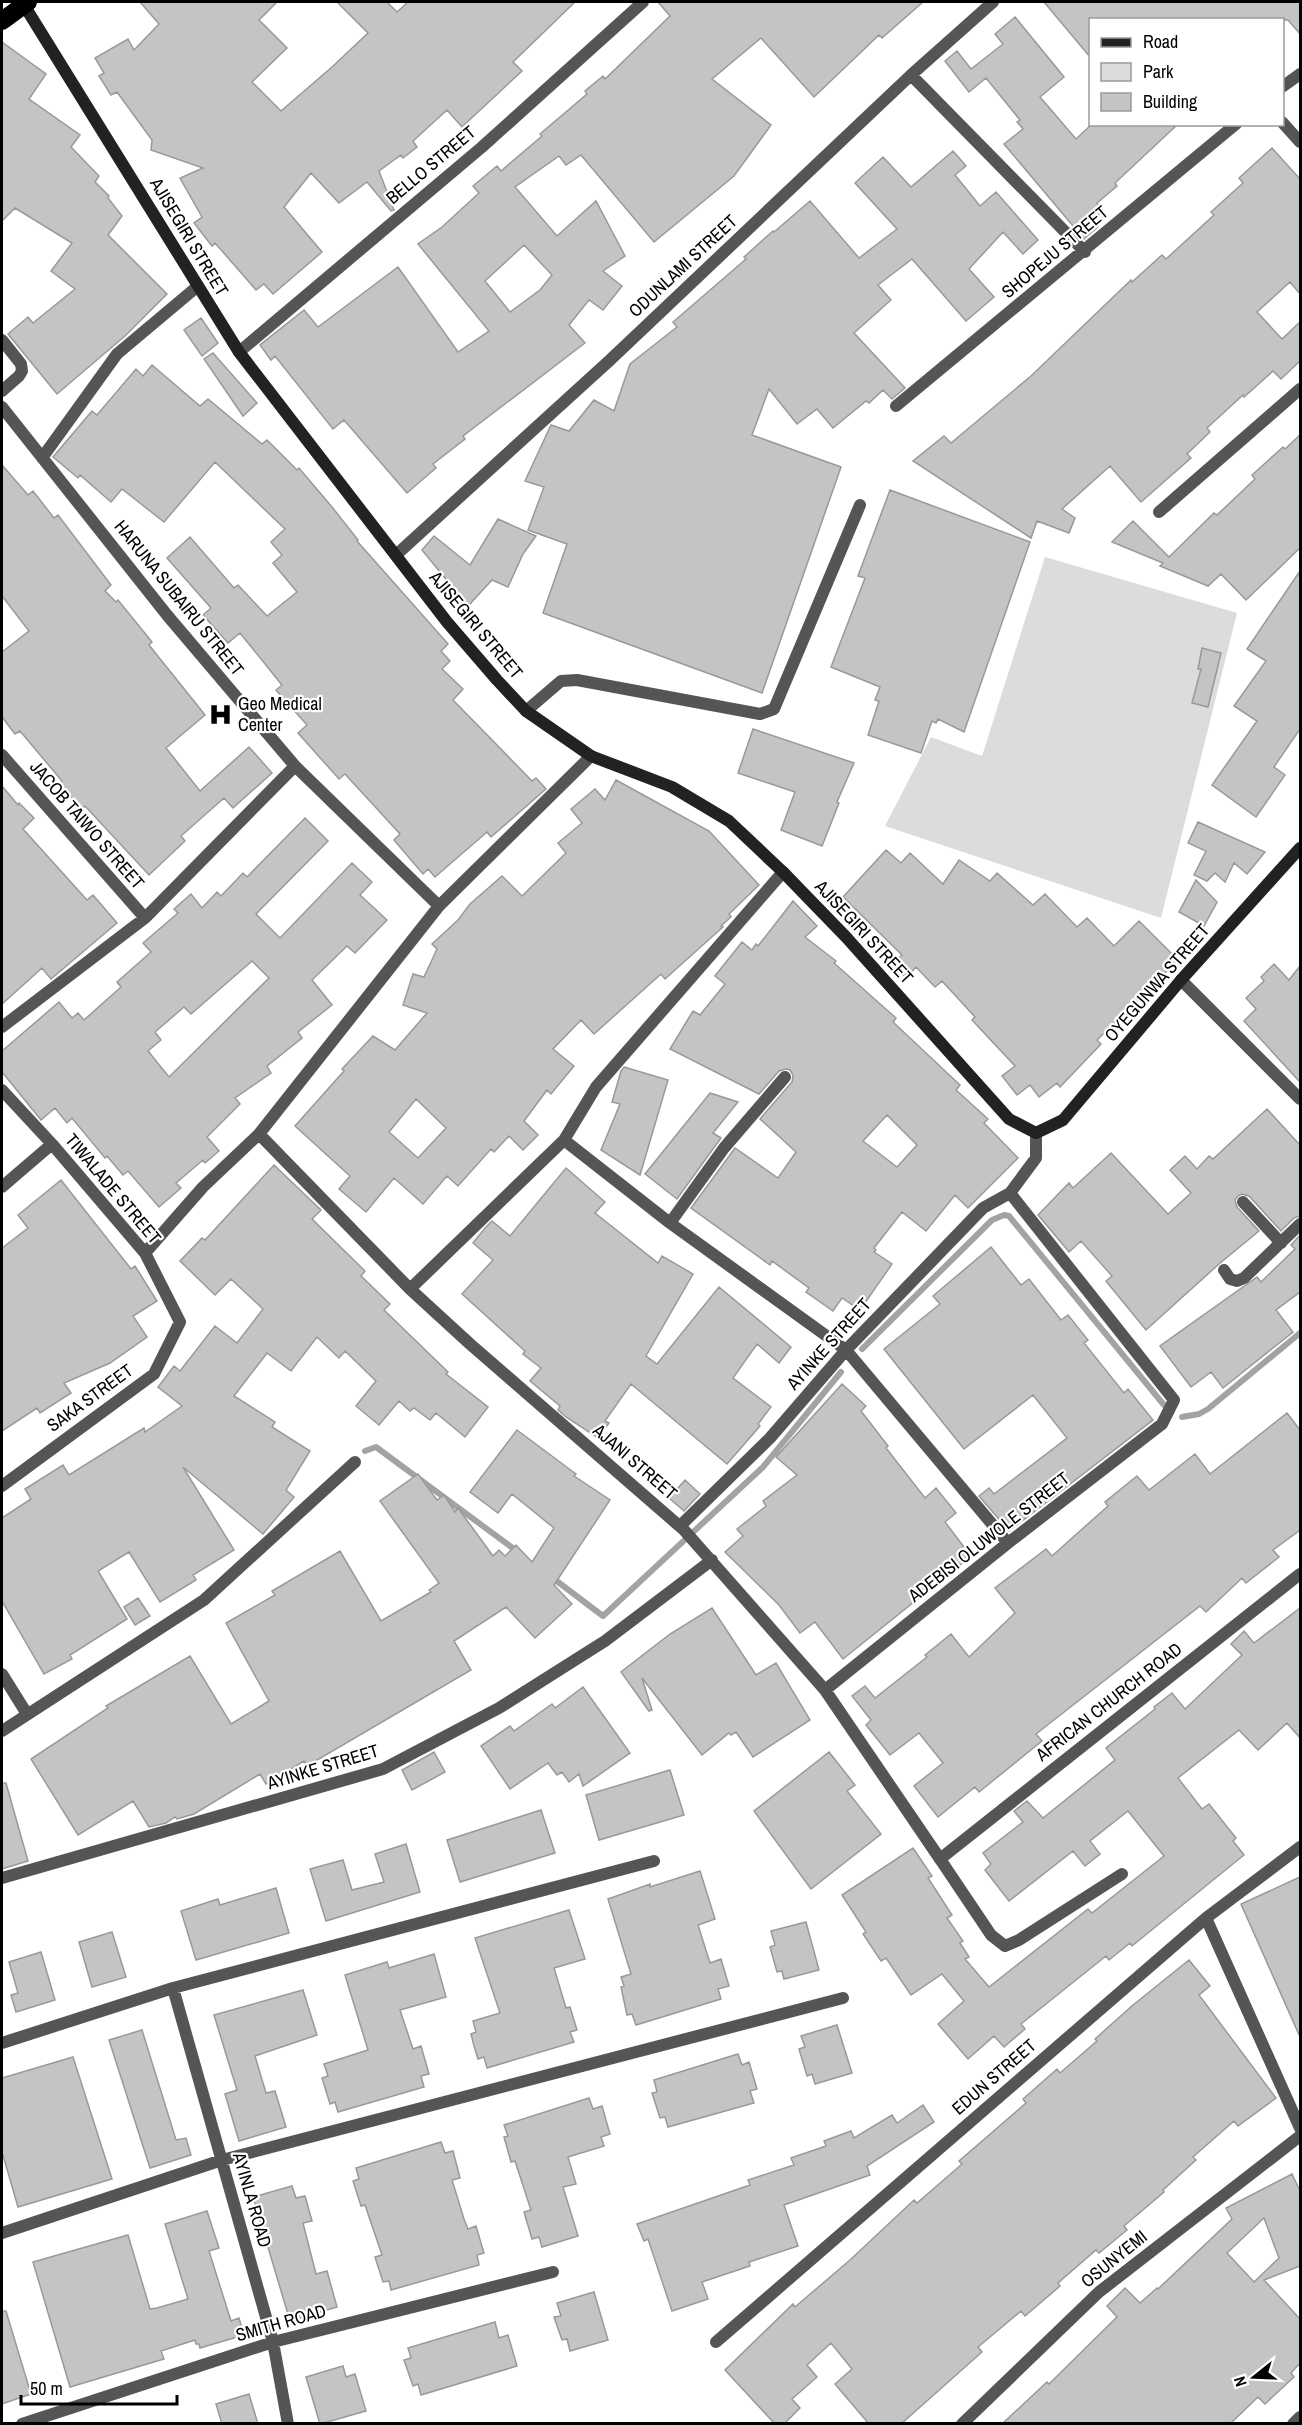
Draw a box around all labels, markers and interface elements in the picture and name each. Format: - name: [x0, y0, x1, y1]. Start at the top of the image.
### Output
- legend: [1089, 18, 1284, 126]
- text: Road: [1143, 29, 1178, 54]
- text: Park: [1143, 59, 1174, 84]
- text: Building: [1143, 89, 1198, 114]
- street label: BELLO STREET: [381, 120, 481, 210]
- street label: AJISEGIRI STREET: [144, 172, 235, 300]
- street label: SHOPEJU STREET: [996, 200, 1113, 304]
- street label: ODUNLAMI STREET: [623, 209, 742, 323]
- street label: HARUNA SUBAIRU STREET: [109, 515, 250, 681]
- street label: AJISEGIRI STREET: [423, 565, 529, 684]
- place label: Geo Medical Center: [238, 691, 322, 737]
- hospital icon: Geo Medical Center: [207, 701, 233, 727]
- street label: JACOB TAIWO STREET: [25, 755, 150, 894]
- street label: AJISEGIRI STREET: [809, 874, 919, 989]
- street label: OYEGUNWA STREET: [1098, 918, 1215, 1047]
- street label: TIWALADE STREET: [60, 1128, 167, 1249]
- street label: AYINKE STREET: [780, 1292, 877, 1396]
- street label: SAKA STREET: [42, 1358, 138, 1437]
- street label: AJANI STREET: [587, 1417, 683, 1505]
- street label: ADEBISI OLUWOLE STREET: [902, 1466, 1075, 1608]
- street label: AFRICAN CHURCH ROAD: [1029, 1636, 1187, 1767]
- street label: AYINKE STREET: [263, 1738, 382, 1796]
- street label: EDUN STREET: [946, 2033, 1041, 2120]
- street label: AYINLA ROAD: [227, 2149, 278, 2250]
- street label: OSUNYEMI: [1075, 2224, 1152, 2293]
- street label: SMITH ROAD: [233, 2298, 329, 2347]
- north arrow: [1224, 2347, 1284, 2407]
- scale bar: [21, 2368, 177, 2406]
- text: N: [1228, 2374, 1252, 2390]
- text: 50 m: [30, 2376, 63, 2401]

